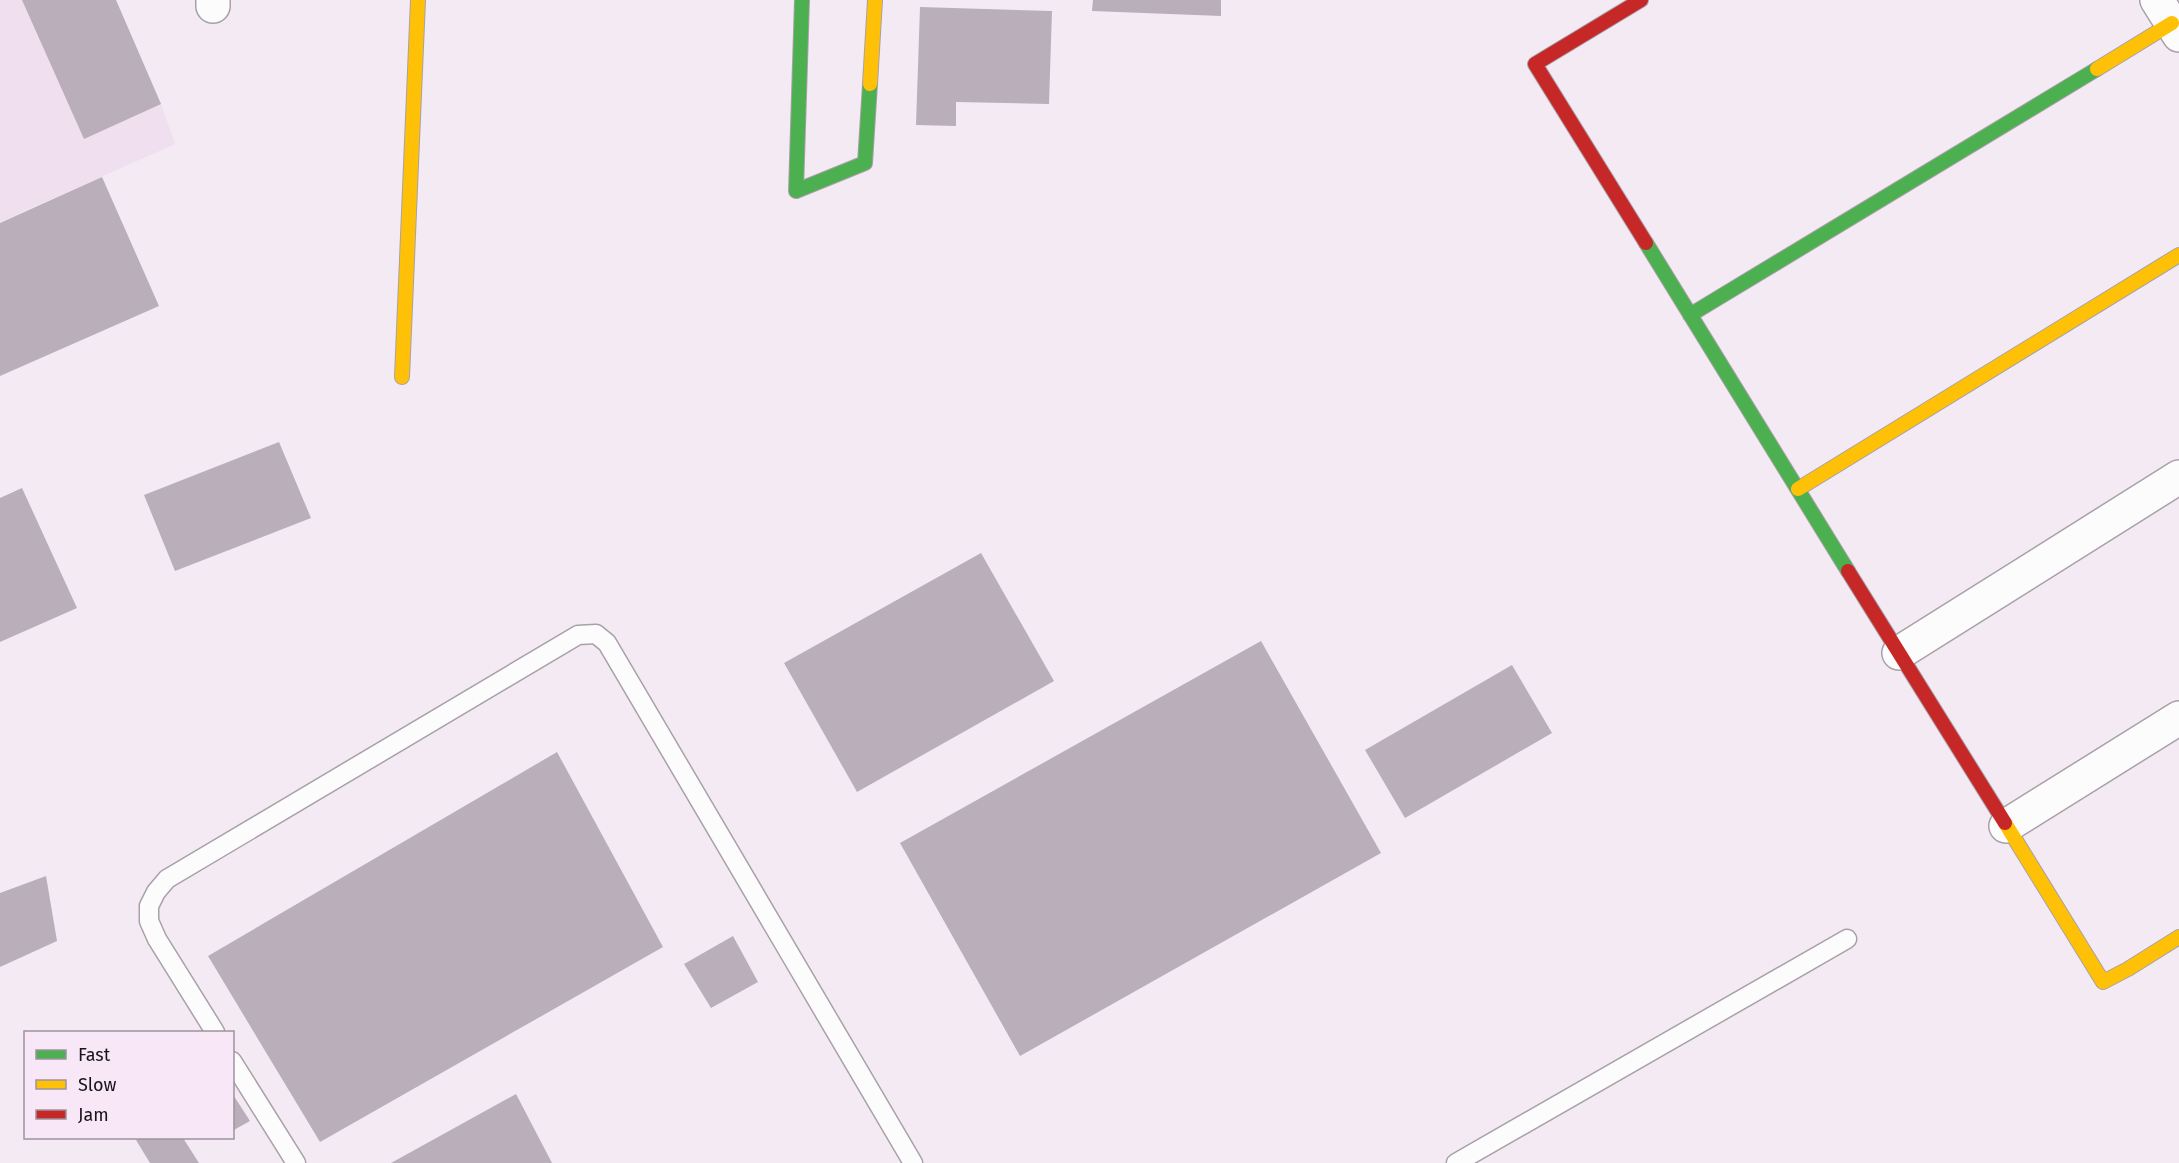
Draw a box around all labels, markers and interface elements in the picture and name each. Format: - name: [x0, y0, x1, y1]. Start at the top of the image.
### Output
- legend: [24, 1031, 234, 1139]
- text: Fast: [78, 1044, 111, 1066]
- text: Slow: [78, 1074, 117, 1096]
- text: Jam: [78, 1104, 109, 1126]

